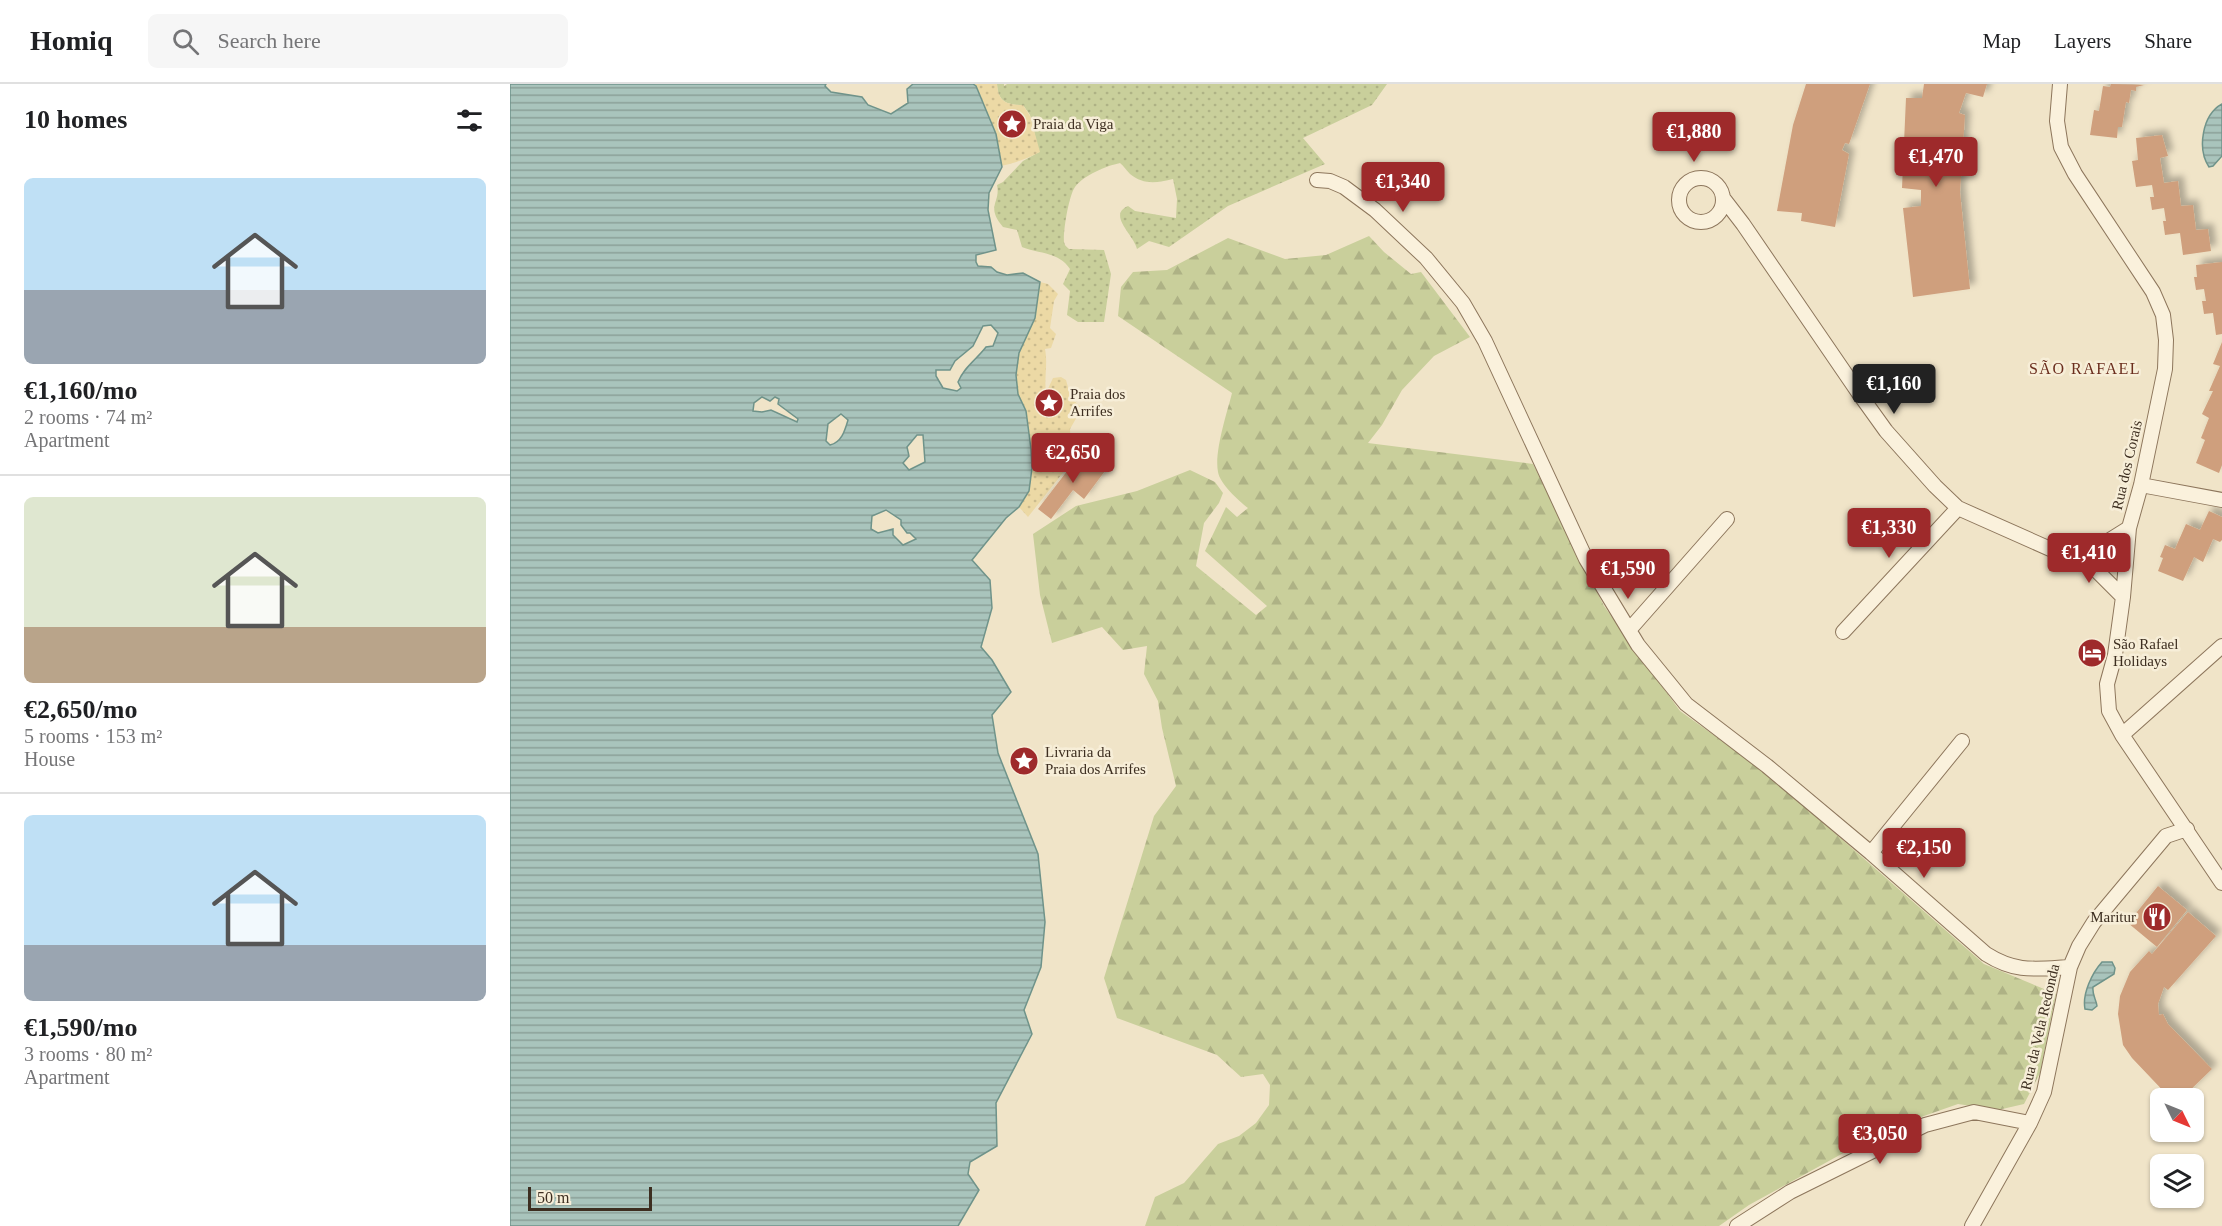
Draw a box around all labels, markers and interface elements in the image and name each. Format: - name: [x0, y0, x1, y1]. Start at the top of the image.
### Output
- search box: [148, 14, 568, 68]
- text: Homiq: [30, 25, 112, 56]
- icon: search: [169, 25, 202, 58]
- text: Search here: [217, 28, 321, 53]
- text: Map: [1983, 29, 2021, 53]
- text: Layers: [2054, 29, 2111, 53]
- text: Share: [2144, 29, 2192, 53]
- icon: filters: [453, 104, 486, 137]
- text: 10 homes: [24, 105, 127, 134]
- place icon: Praia da Viga: [996, 108, 1028, 140]
- pin: €1,880: [1645, 112, 1743, 163]
- place label: Praia da Viga: [1033, 116, 1114, 132]
- text: €1,880: [1667, 120, 1722, 142]
- pin: €1,470: [1887, 137, 1985, 188]
- text: €1,470: [1909, 145, 1964, 167]
- pin: €1,340: [1354, 162, 1452, 213]
- text: €1,340: [1376, 170, 1431, 192]
- icon: home: [201, 217, 309, 325]
- district label: SÃO RAFAEL: [2029, 360, 2141, 377]
- pin: €1,160: [1845, 364, 1943, 415]
- text: €1,160: [1867, 372, 1922, 394]
- text: €1,160/mo: [24, 376, 137, 405]
- place label: Praia dos Arrifes: [1070, 386, 1126, 419]
- place icon: Praia dos Arrifes: [1033, 387, 1065, 419]
- text: 2 rooms · 74 m²: [24, 406, 152, 428]
- street label: Rua dos Corais: [2109, 418, 2145, 511]
- text: Apartment: [24, 429, 110, 451]
- pin: €2,650: [1024, 433, 1122, 484]
- text: €2,650: [1046, 441, 1101, 463]
- pin: €1,330: [1840, 508, 1938, 559]
- text: €1,330: [1862, 516, 1917, 538]
- pin: €1,410: [2040, 533, 2138, 584]
- icon: home: [201, 536, 309, 644]
- text: €1,410: [2062, 541, 2117, 563]
- pin: €1,590: [1579, 549, 1677, 600]
- text: €1,590: [1601, 557, 1656, 579]
- place label: São Rafael Holidays: [2113, 636, 2178, 669]
- hotel icon: São Rafael Holidays: [2076, 637, 2108, 669]
- text: €2,650/mo: [24, 695, 137, 724]
- text: 5 rooms · 153 m²: [24, 725, 162, 747]
- place label: Livraria da Praia dos Arrifes: [1045, 744, 1146, 777]
- place icon: Livraria da Praia dos Arrifes: [1008, 745, 1040, 777]
- text: House: [24, 748, 75, 770]
- pin: €2,150: [1875, 828, 1973, 879]
- text: €2,150: [1897, 836, 1952, 858]
- icon: home: [201, 854, 309, 962]
- restaurant icon: Maritur: [2141, 901, 2173, 933]
- place label: Maritur: [2090, 909, 2136, 925]
- street label: Rua da Vela Redonda: [2018, 962, 2062, 1092]
- text: €1,590/mo: [24, 1013, 137, 1042]
- text: 3 rooms · 80 m²: [24, 1043, 152, 1065]
- text: Apartment: [24, 1066, 110, 1088]
- north arrow: [2150, 1088, 2204, 1142]
- map controls: [2150, 1088, 2204, 1208]
- pin: €3,050: [1831, 1114, 1929, 1165]
- text: €3,050: [1853, 1122, 1908, 1144]
- button: layers: [2150, 1154, 2204, 1208]
- scale bar: [528, 1184, 652, 1212]
- text: 50 m: [537, 1189, 569, 1206]

